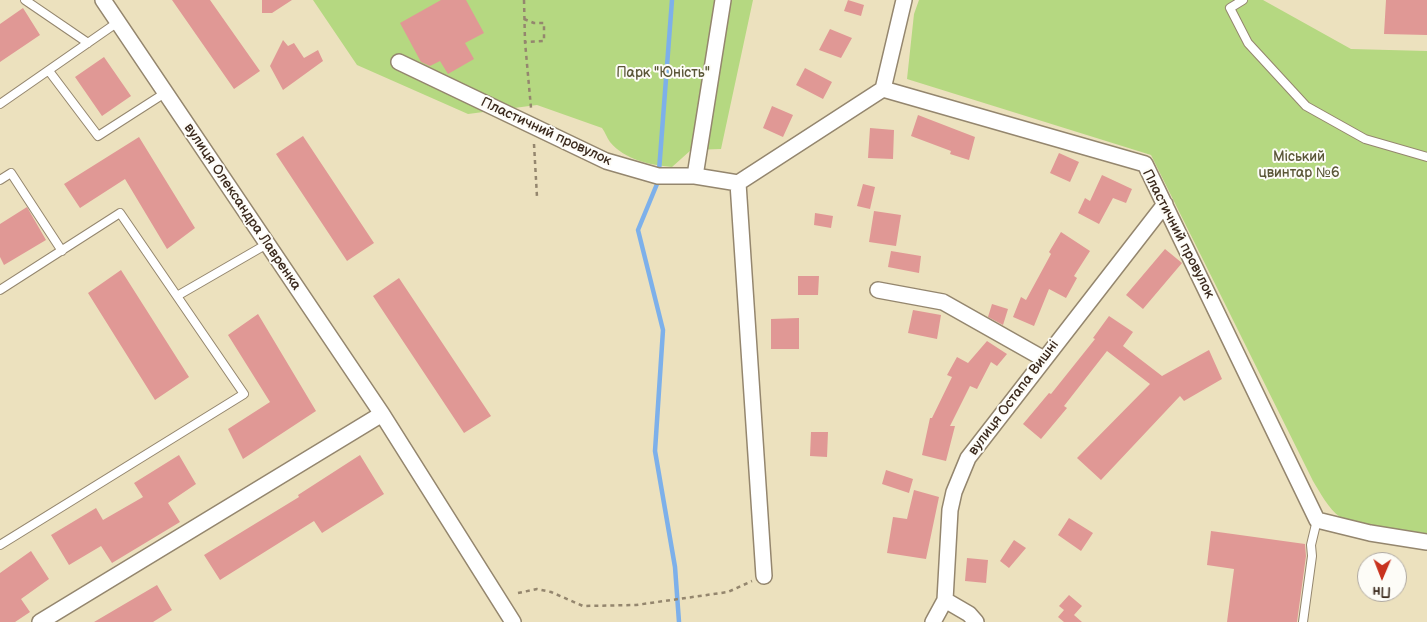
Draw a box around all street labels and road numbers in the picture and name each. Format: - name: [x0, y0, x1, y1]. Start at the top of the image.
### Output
- street label: Пластичний провулок: [478, 94, 614, 170]
- street label: вулиця Олександра Лавренка: [180, 120, 304, 294]
- street label: Пластичний провулок: [1138, 167, 1218, 301]
- street label: вулиця Остапа Вишні: [965, 337, 1063, 459]

